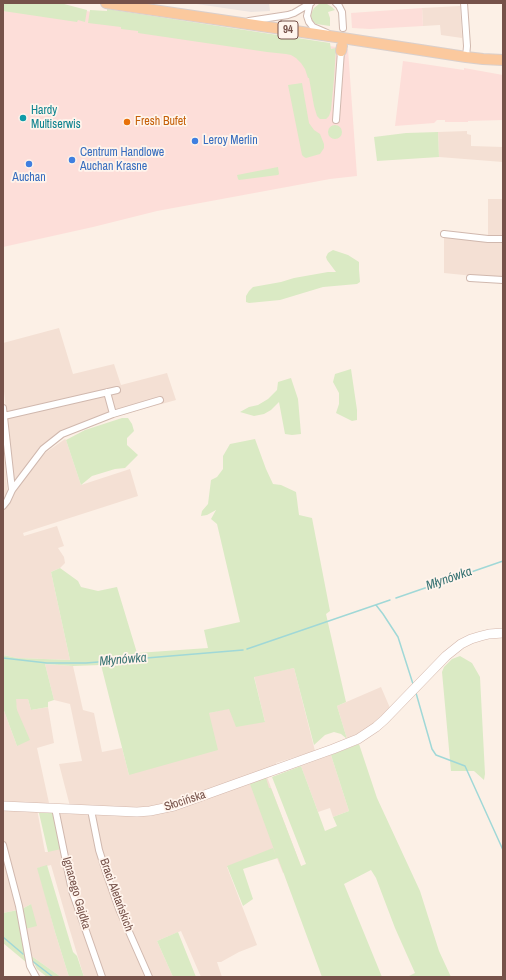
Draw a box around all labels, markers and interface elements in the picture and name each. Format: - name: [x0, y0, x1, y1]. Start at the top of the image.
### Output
- road number: 94: [278, 21, 298, 39]
- place label: Hardy Multiserwis: [31, 104, 81, 132]
- marker: Hardy Multiserwis: [18, 113, 28, 123]
- place label: Fresh Bufet: [135, 115, 186, 129]
- marker: Fresh Bufet: [122, 117, 132, 127]
- place label: Leroy Merlin: [203, 134, 258, 148]
- marker: Leroy Merlin: [190, 136, 200, 146]
- place label: Centrum Handlowe Auchan Krasne: [80, 146, 164, 174]
- marker: Centrum Handlowe Auchan Krasne: [67, 155, 77, 165]
- marker: Auchan: [24, 159, 34, 169]
- place label: Auchan: [12, 171, 46, 185]
- water label: Młynówka: [424, 564, 474, 594]
- water label: Młynówka: [99, 650, 147, 670]
- street label: Słocińska: [162, 788, 208, 814]
- street label: Ignacego Gajdka: [59, 855, 93, 931]
- street label: Braci Aletańskich: [96, 857, 136, 933]

